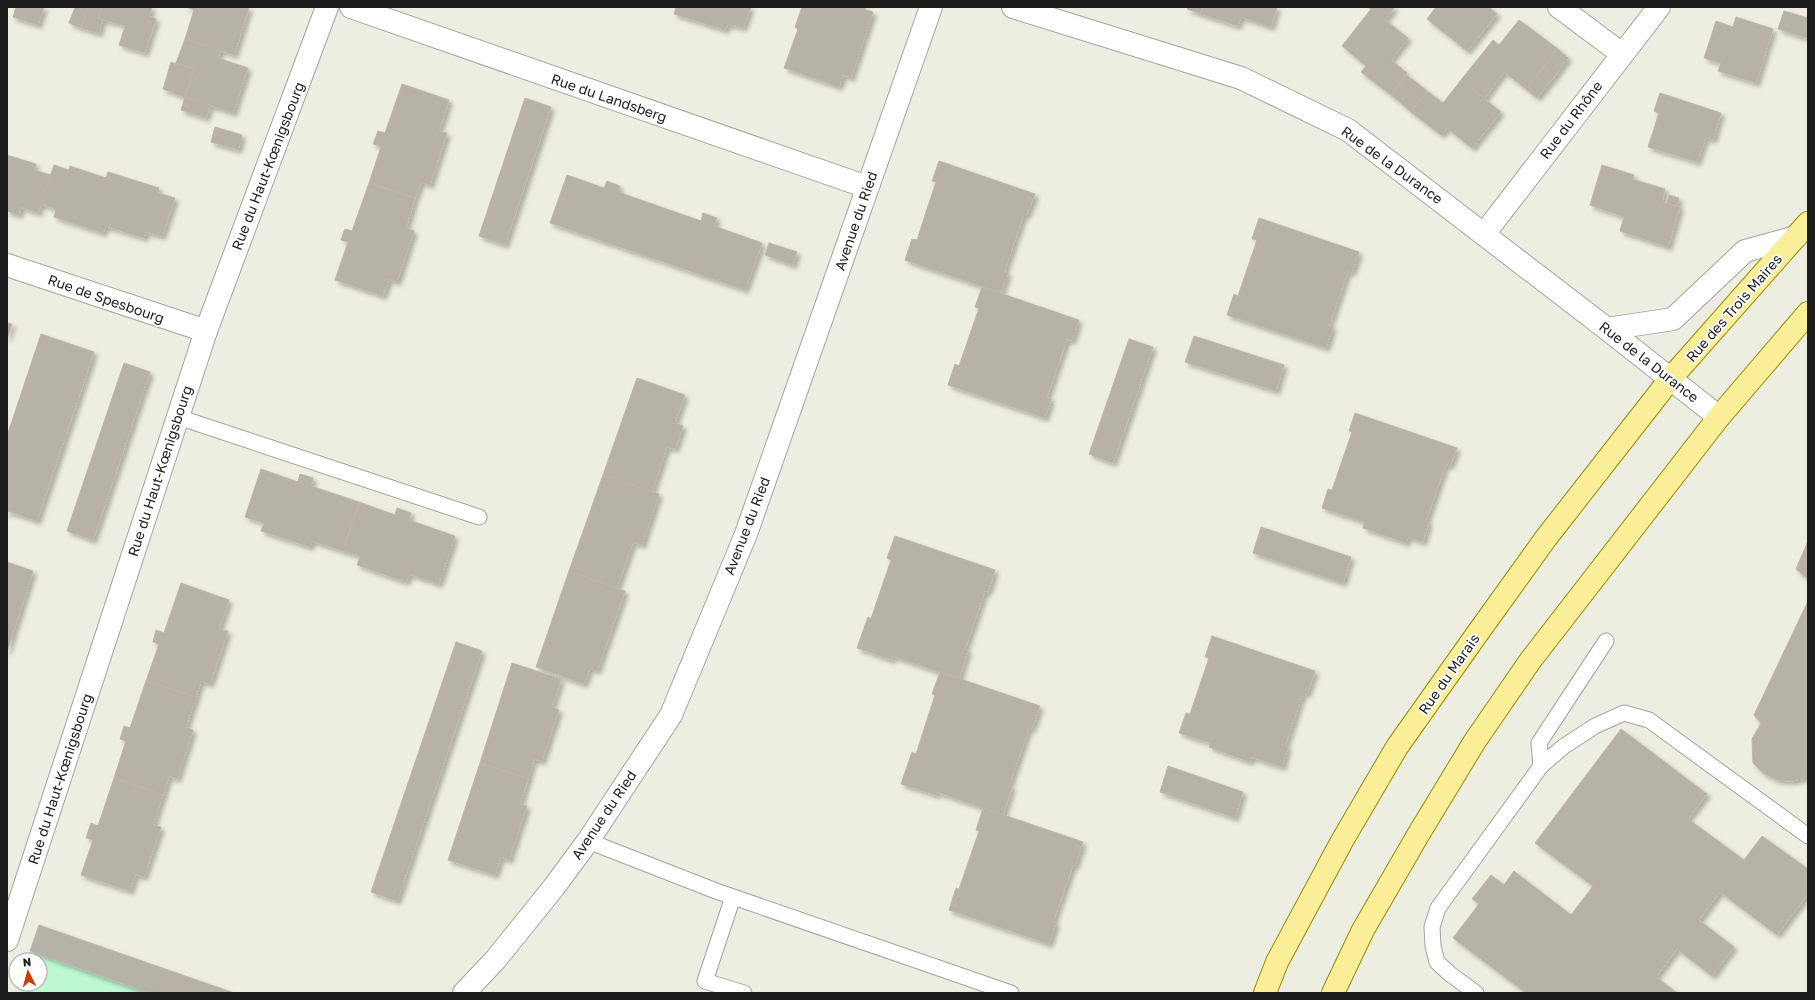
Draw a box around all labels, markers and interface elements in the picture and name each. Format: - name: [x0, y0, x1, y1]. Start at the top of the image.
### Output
- street label: Rue du Landsberg: [549, 70, 669, 125]
- street label: Rue du Rhône: [1536, 77, 1605, 162]
- street label: Rue du Haut-Kœnigsbourg: [228, 79, 308, 252]
- street label: Rue de la Durance: [1338, 122, 1446, 207]
- street label: Avenue du Ried: [831, 169, 880, 273]
- street label: Rue des Trois Maires: [1682, 250, 1785, 365]
- street label: Rue de Spesbourg: [46, 271, 167, 326]
- street label: Rue de la Durance: [1596, 318, 1702, 406]
- street label: Rue du Haut-Kœnigsbourg: [124, 383, 195, 558]
- street label: Avenue du Ried: [720, 474, 773, 577]
- street label: Rue du Marais: [1415, 630, 1483, 717]
- street label: Rue du Haut-Kœnigsbourg: [24, 691, 95, 866]
- street label: Avenue du Ried: [568, 767, 640, 862]
- north arrow: [8, 952, 48, 992]
- text: N: [22, 955, 32, 968]

